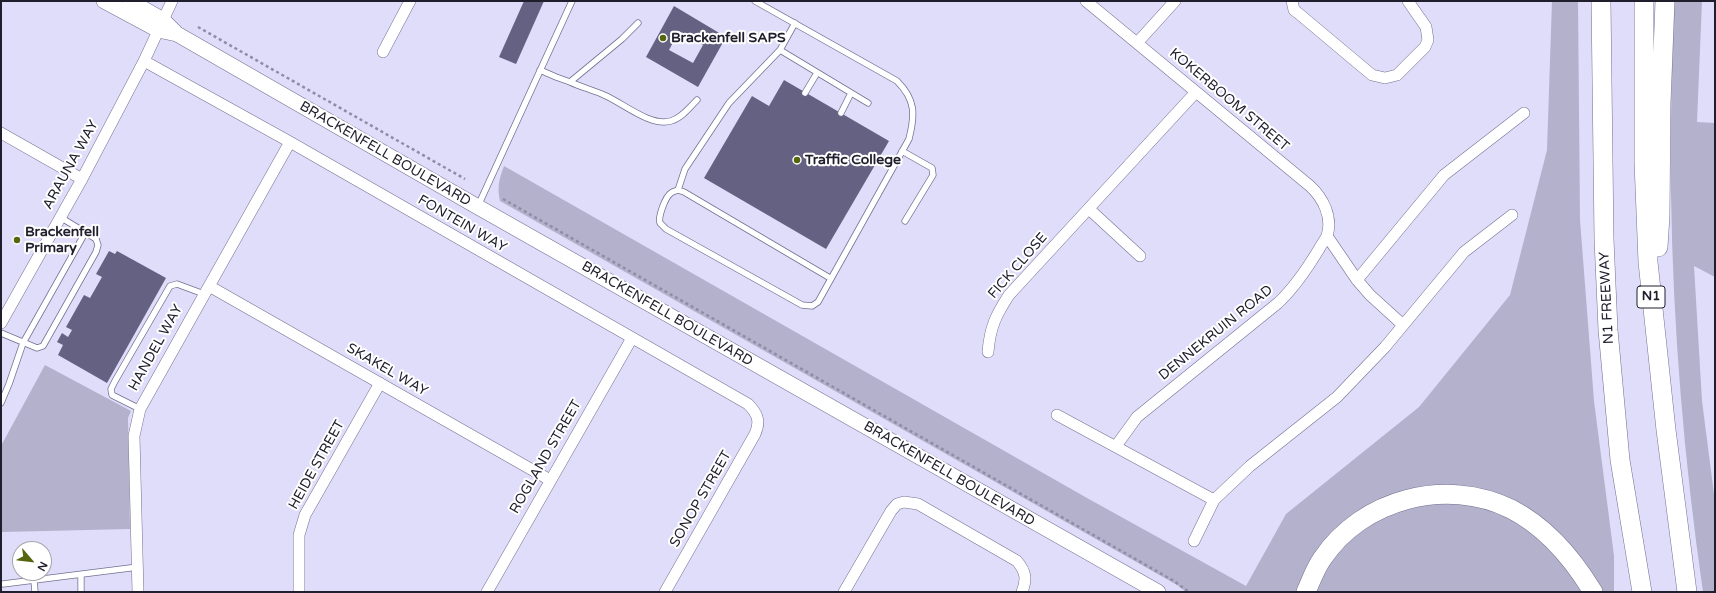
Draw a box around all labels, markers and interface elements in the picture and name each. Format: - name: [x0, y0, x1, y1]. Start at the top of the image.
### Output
- place label: Brackenfell SAPS: [671, 30, 786, 46]
- marker: Brackenfell SAPS: [658, 33, 668, 43]
- street label: KOKERBOOM STREET: [1166, 45, 1292, 155]
- street label: BRACKENFELL BOULEVARD: [296, 98, 474, 210]
- street label: ARAUNA WAY: [40, 118, 102, 212]
- place label: Traffic College: [805, 152, 901, 168]
- marker: Traffic College: [792, 155, 802, 165]
- street label: FONTEIN WAY: [415, 192, 509, 256]
- place label: Brackenfell Primary: [25, 224, 99, 256]
- street label: FICK CLOSE: [985, 230, 1051, 302]
- marker: Brackenfell Primary: [12, 235, 22, 245]
- street label: N1 FREEWAY: [1596, 251, 1618, 345]
- street label: BRACKENFELL BOULEVARD: [578, 258, 756, 370]
- street label: DENNEKRUIN ROAD: [1156, 282, 1276, 384]
- road number: N1: [1637, 286, 1665, 308]
- street label: HANDEL WAY: [125, 302, 187, 394]
- street label: SKAKEL WAY: [343, 340, 431, 400]
- street label: ROGLAND STREET: [507, 397, 585, 517]
- street label: HEIDE STREET: [286, 417, 348, 513]
- street label: BRACKENFELL BOULEVARD: [860, 418, 1038, 530]
- street label: SONOP STREET: [667, 448, 735, 550]
- north arrow: [12, 541, 52, 581]
- text: N: [34, 559, 50, 573]

